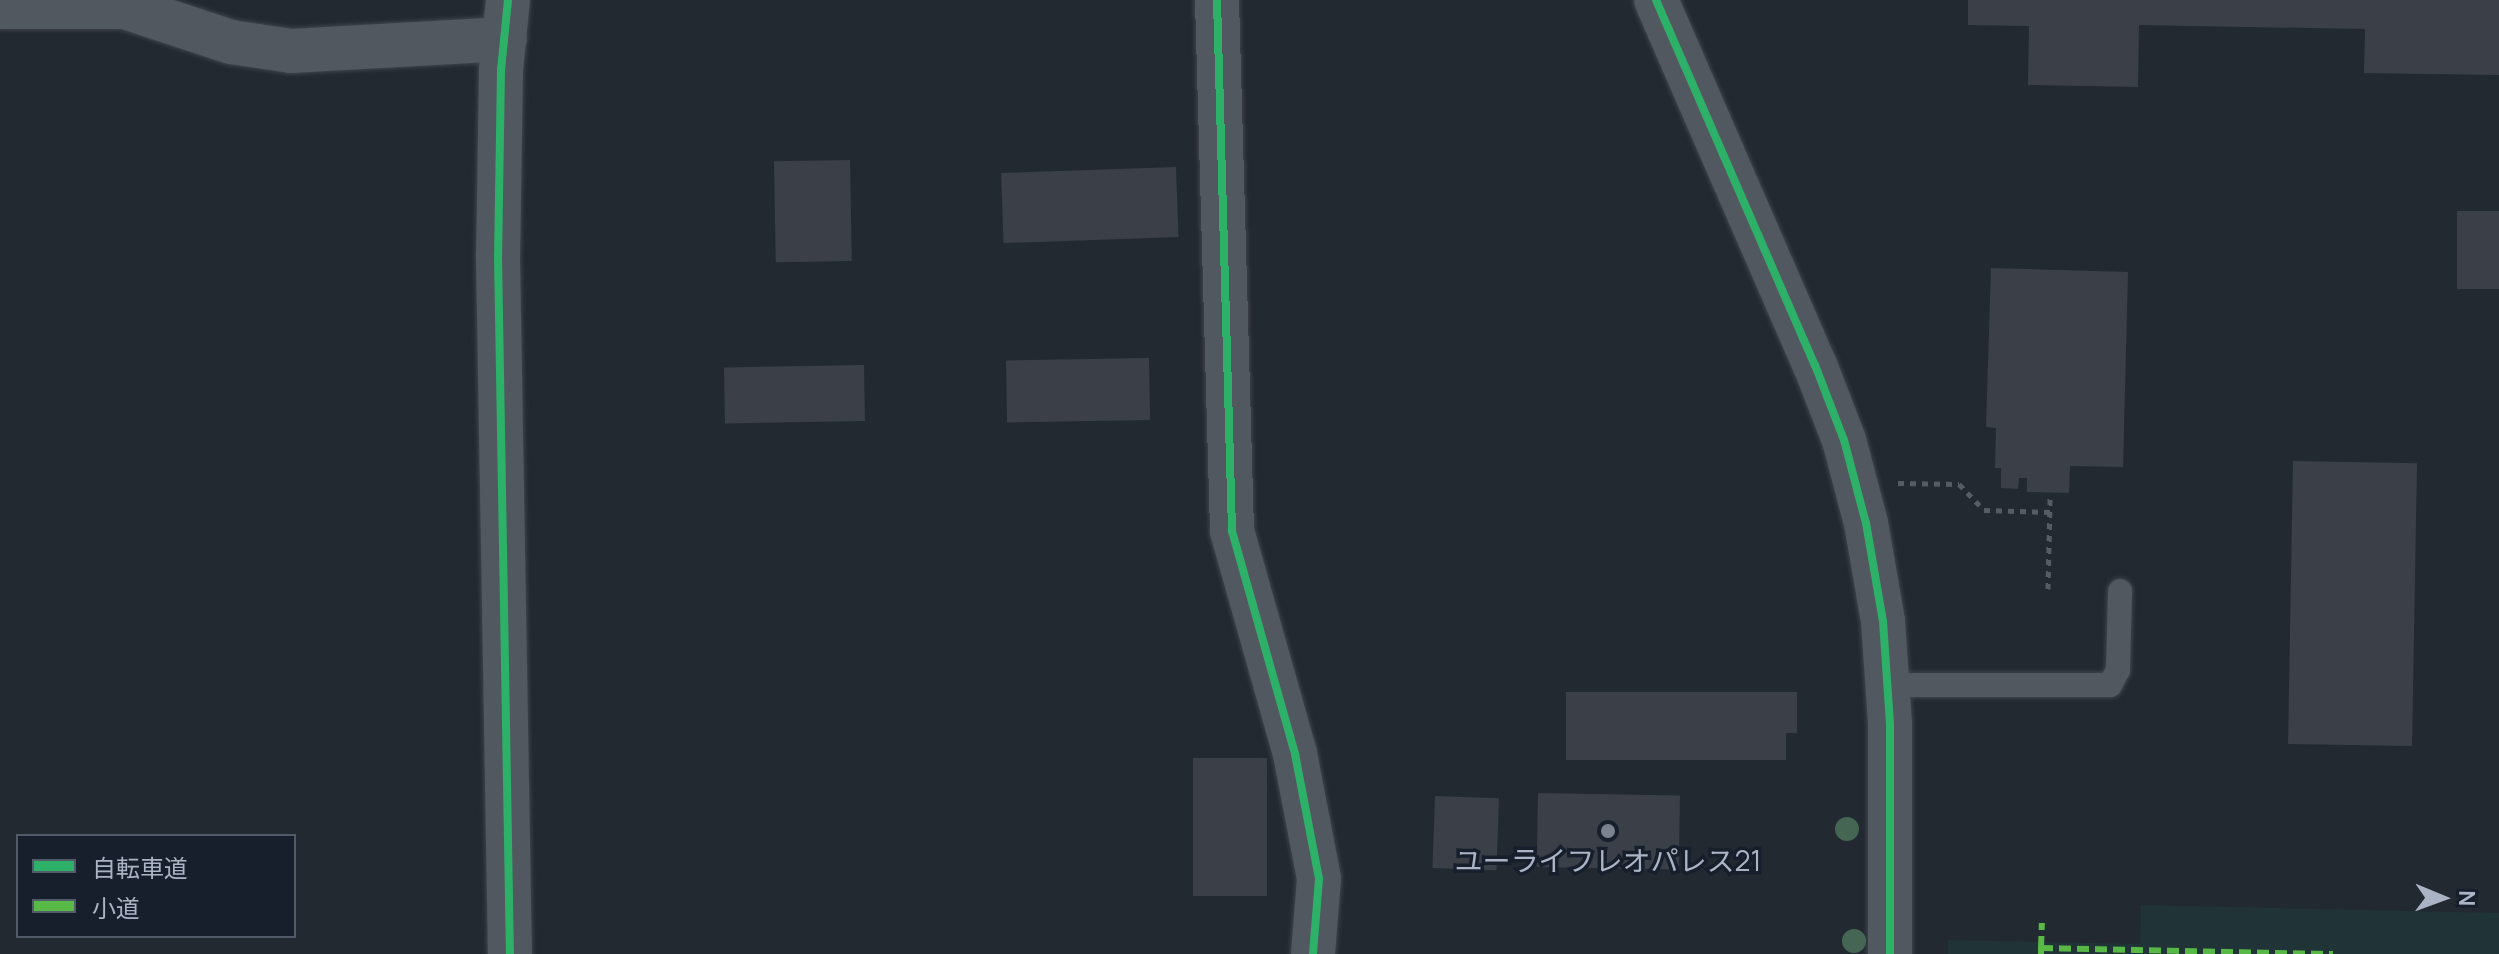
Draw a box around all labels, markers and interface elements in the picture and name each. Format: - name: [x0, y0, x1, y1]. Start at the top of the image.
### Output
- marker: ユーライフレオパレス21: [1599, 822, 1617, 840]
- legend: [16, 834, 296, 938]
- place label: ユーライフレオパレス21: [1455, 843, 1761, 877]
- text: 自転車道: [92, 851, 188, 884]
- north arrow: [2403, 858, 2483, 938]
- text: N: [2452, 890, 2482, 907]
- text: 小道: [92, 891, 140, 924]

